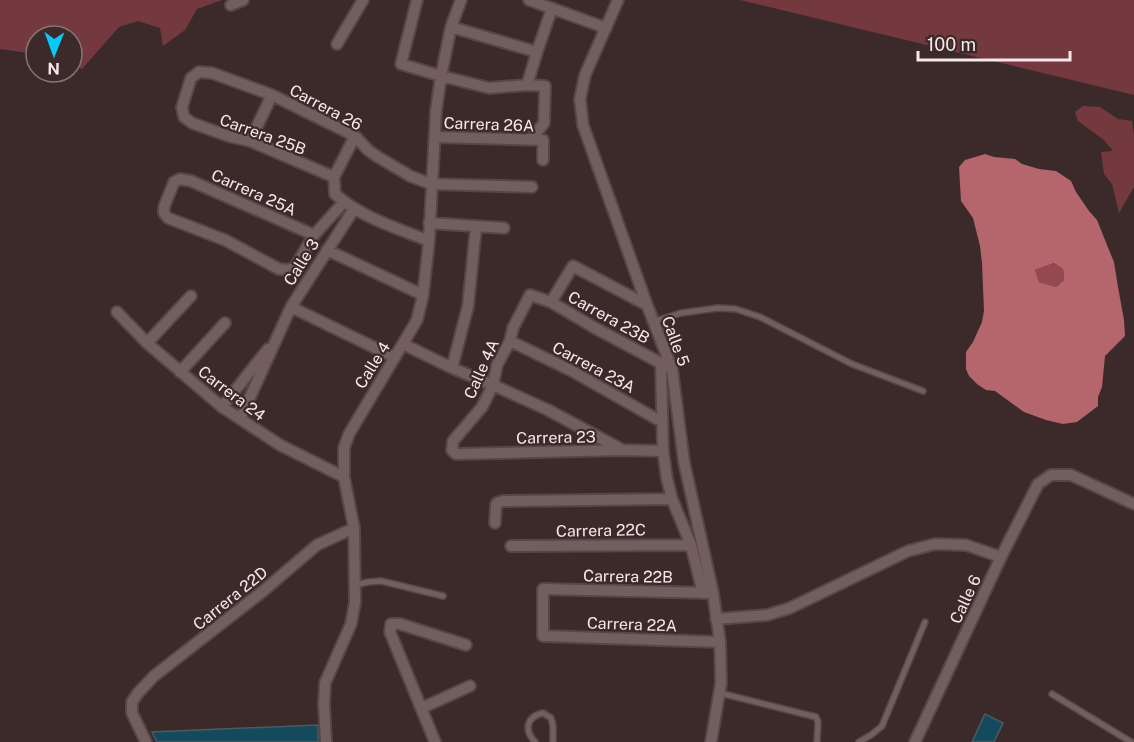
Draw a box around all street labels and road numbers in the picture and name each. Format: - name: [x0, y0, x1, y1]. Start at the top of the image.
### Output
- street label: Carrera 26: [286, 80, 365, 134]
- street label: Carrera 25B: [217, 110, 309, 159]
- street label: Carrera 26A: [443, 113, 535, 136]
- street label: Carrera 25A: [208, 165, 299, 220]
- street label: Calle 3: [280, 235, 323, 289]
- street label: Carrera 23B: [565, 287, 653, 348]
- street label: Calle 5: [658, 314, 693, 369]
- street label: Calle 4A: [460, 337, 503, 402]
- street label: Calle 4: [351, 338, 394, 392]
- street label: Carrera 23A: [549, 338, 638, 397]
- street label: Carrera 24: [194, 362, 269, 425]
- street label: Carrera 23: [516, 427, 596, 448]
- street label: Carrera 22C: [556, 520, 646, 541]
- street label: Carrera 22D: [189, 563, 271, 634]
- street label: Carrera 22B: [583, 566, 673, 587]
- street label: Calle 6: [946, 572, 985, 627]
- street label: Carrera 22A: [587, 613, 677, 636]

